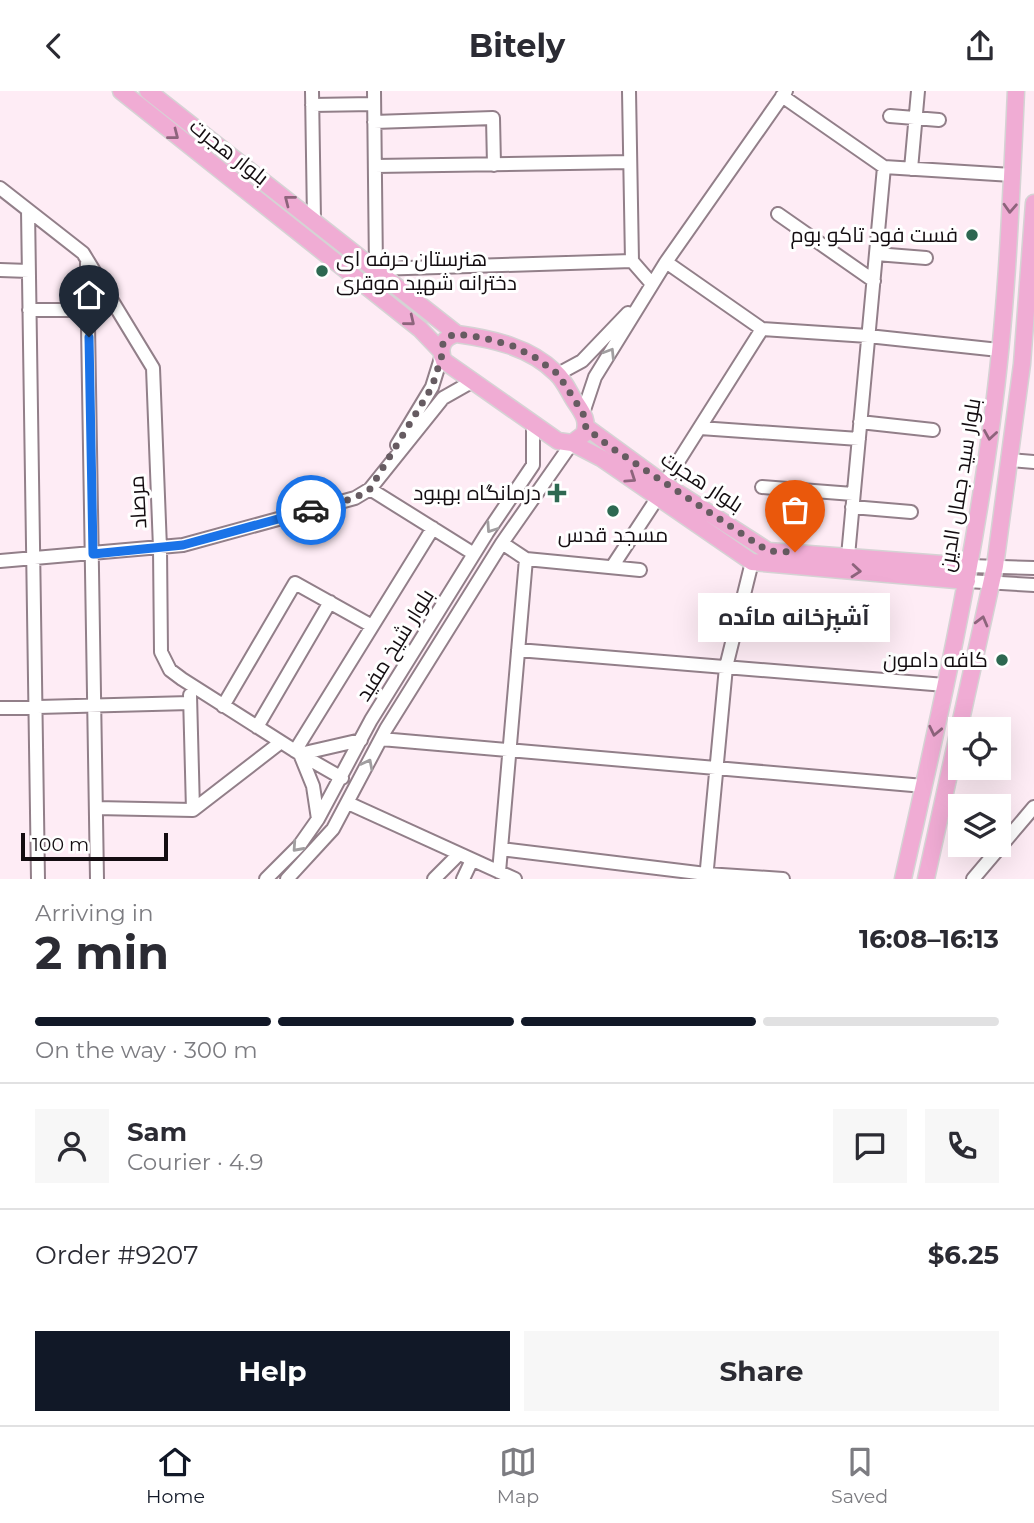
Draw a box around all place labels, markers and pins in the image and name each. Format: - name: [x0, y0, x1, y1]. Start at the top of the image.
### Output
- place label: فست فود تاکو بوم: [791, 222, 958, 249]
- marker: فست فود تاکو بوم: [964, 227, 980, 243]
- place label: هنرستان حرفه ای دخترانه شهید موقری: [336, 246, 517, 296]
- marker: هنرستان حرفه ای دخترانه شهید موقری: [314, 263, 330, 279]
- pin: [59, 265, 119, 337]
- place label: درمانگاه بهبود: [413, 480, 541, 506]
- pin: [765, 480, 825, 552]
- marker: درمانگاه بهبود: [547, 483, 567, 503]
- marker: مسجد قدس: [605, 503, 621, 519]
- place label: مسجد قدس: [558, 522, 668, 548]
- callout: آشپزخانه مائده: [699, 594, 891, 643]
- place label: کافه دامون: [883, 647, 988, 673]
- marker: کافه دامون: [994, 652, 1010, 668]

